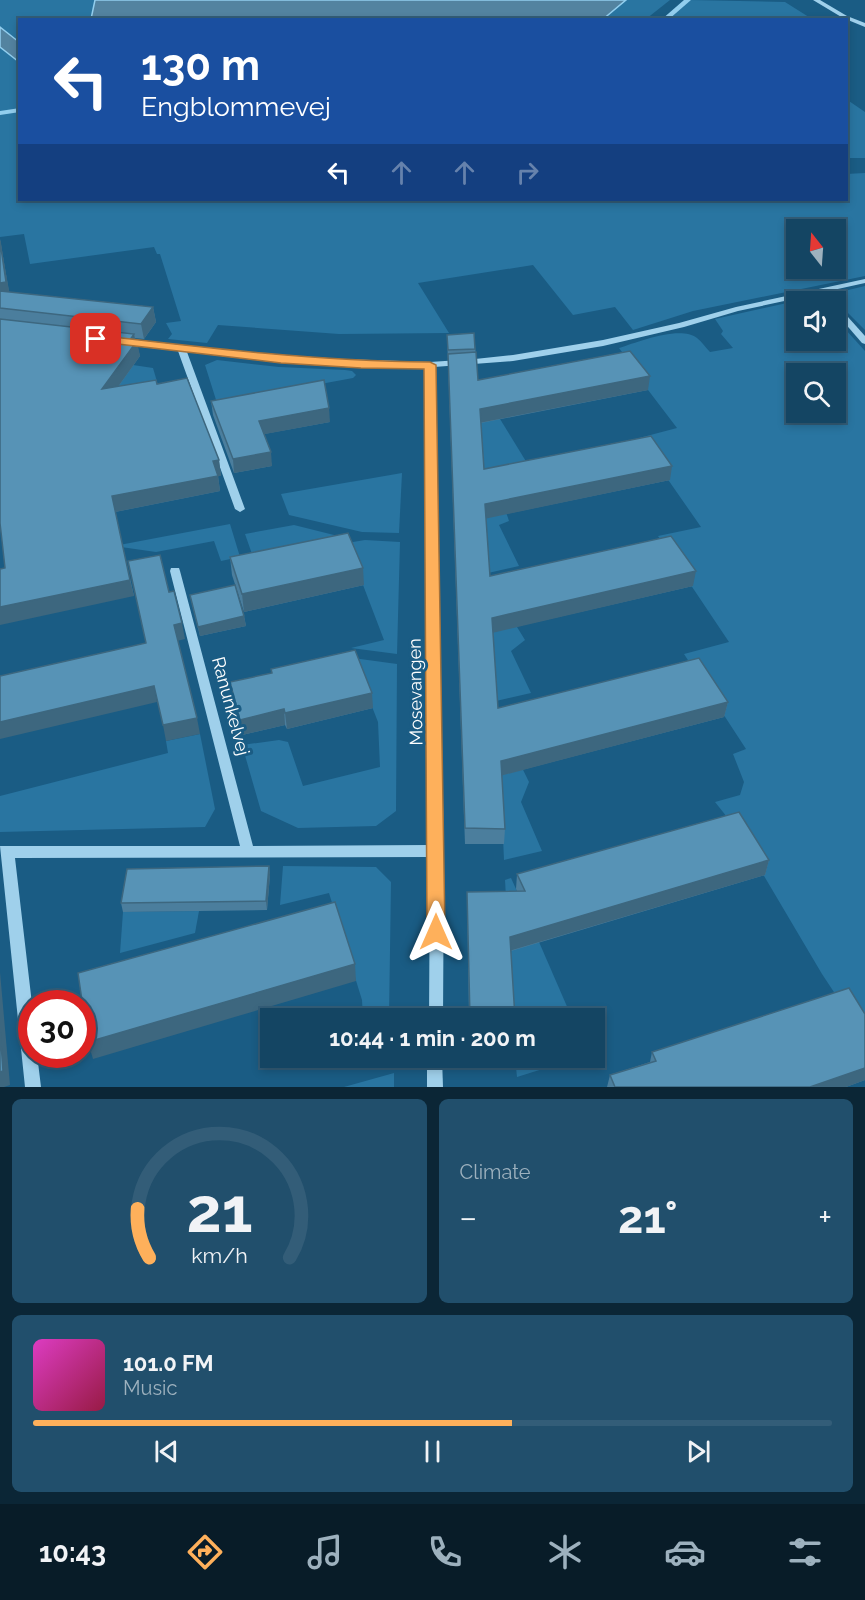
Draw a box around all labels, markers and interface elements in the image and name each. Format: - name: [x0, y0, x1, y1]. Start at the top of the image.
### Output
- text: 130 m: [141, 41, 260, 90]
- icon: left: [42, 42, 120, 120]
- text: Engblommevej: [141, 91, 331, 122]
- icon: left: [322, 156, 355, 189]
- icon: ahead: [385, 156, 418, 189]
- icon: ahead: [448, 156, 481, 189]
- icon: right: [511, 156, 544, 189]
- north arrow: [786, 219, 846, 279]
- map controls: [786, 219, 846, 423]
- button: sound: [786, 291, 846, 351]
- pin: [70, 313, 121, 364]
- icon: arrive: [79, 322, 112, 355]
- button: search: [786, 363, 846, 423]
- street label: Mosevangen: [404, 638, 426, 746]
- street label: Ranunkelvej: [208, 654, 254, 758]
- position arrow: [404, 900, 468, 964]
- speed limit sign: 30: [18, 990, 96, 1068]
- text: 10:44 · 1 min · 200 m: [329, 1025, 536, 1051]
- text: Climate: [460, 1160, 531, 1184]
- text: 21: [186, 1173, 252, 1247]
- text: 21°: [618, 1191, 678, 1244]
- text: −: [460, 1198, 477, 1237]
- text: +: [818, 1198, 832, 1237]
- text: km/h: [191, 1243, 248, 1268]
- text: 101.0 FM: [123, 1350, 214, 1376]
- text: Music: [123, 1376, 177, 1400]
- icon: previous: [150, 1435, 183, 1468]
- icon: pause: [416, 1435, 449, 1468]
- icon: next: [682, 1435, 715, 1468]
- icon: directions: [184, 1531, 226, 1573]
- icon: music: [304, 1531, 346, 1573]
- icon: phone: [424, 1531, 466, 1573]
- icon: climate: [544, 1531, 586, 1573]
- icon: car: [664, 1531, 706, 1573]
- icon: filters: [784, 1531, 826, 1573]
- text: 10:43: [39, 1537, 106, 1568]

